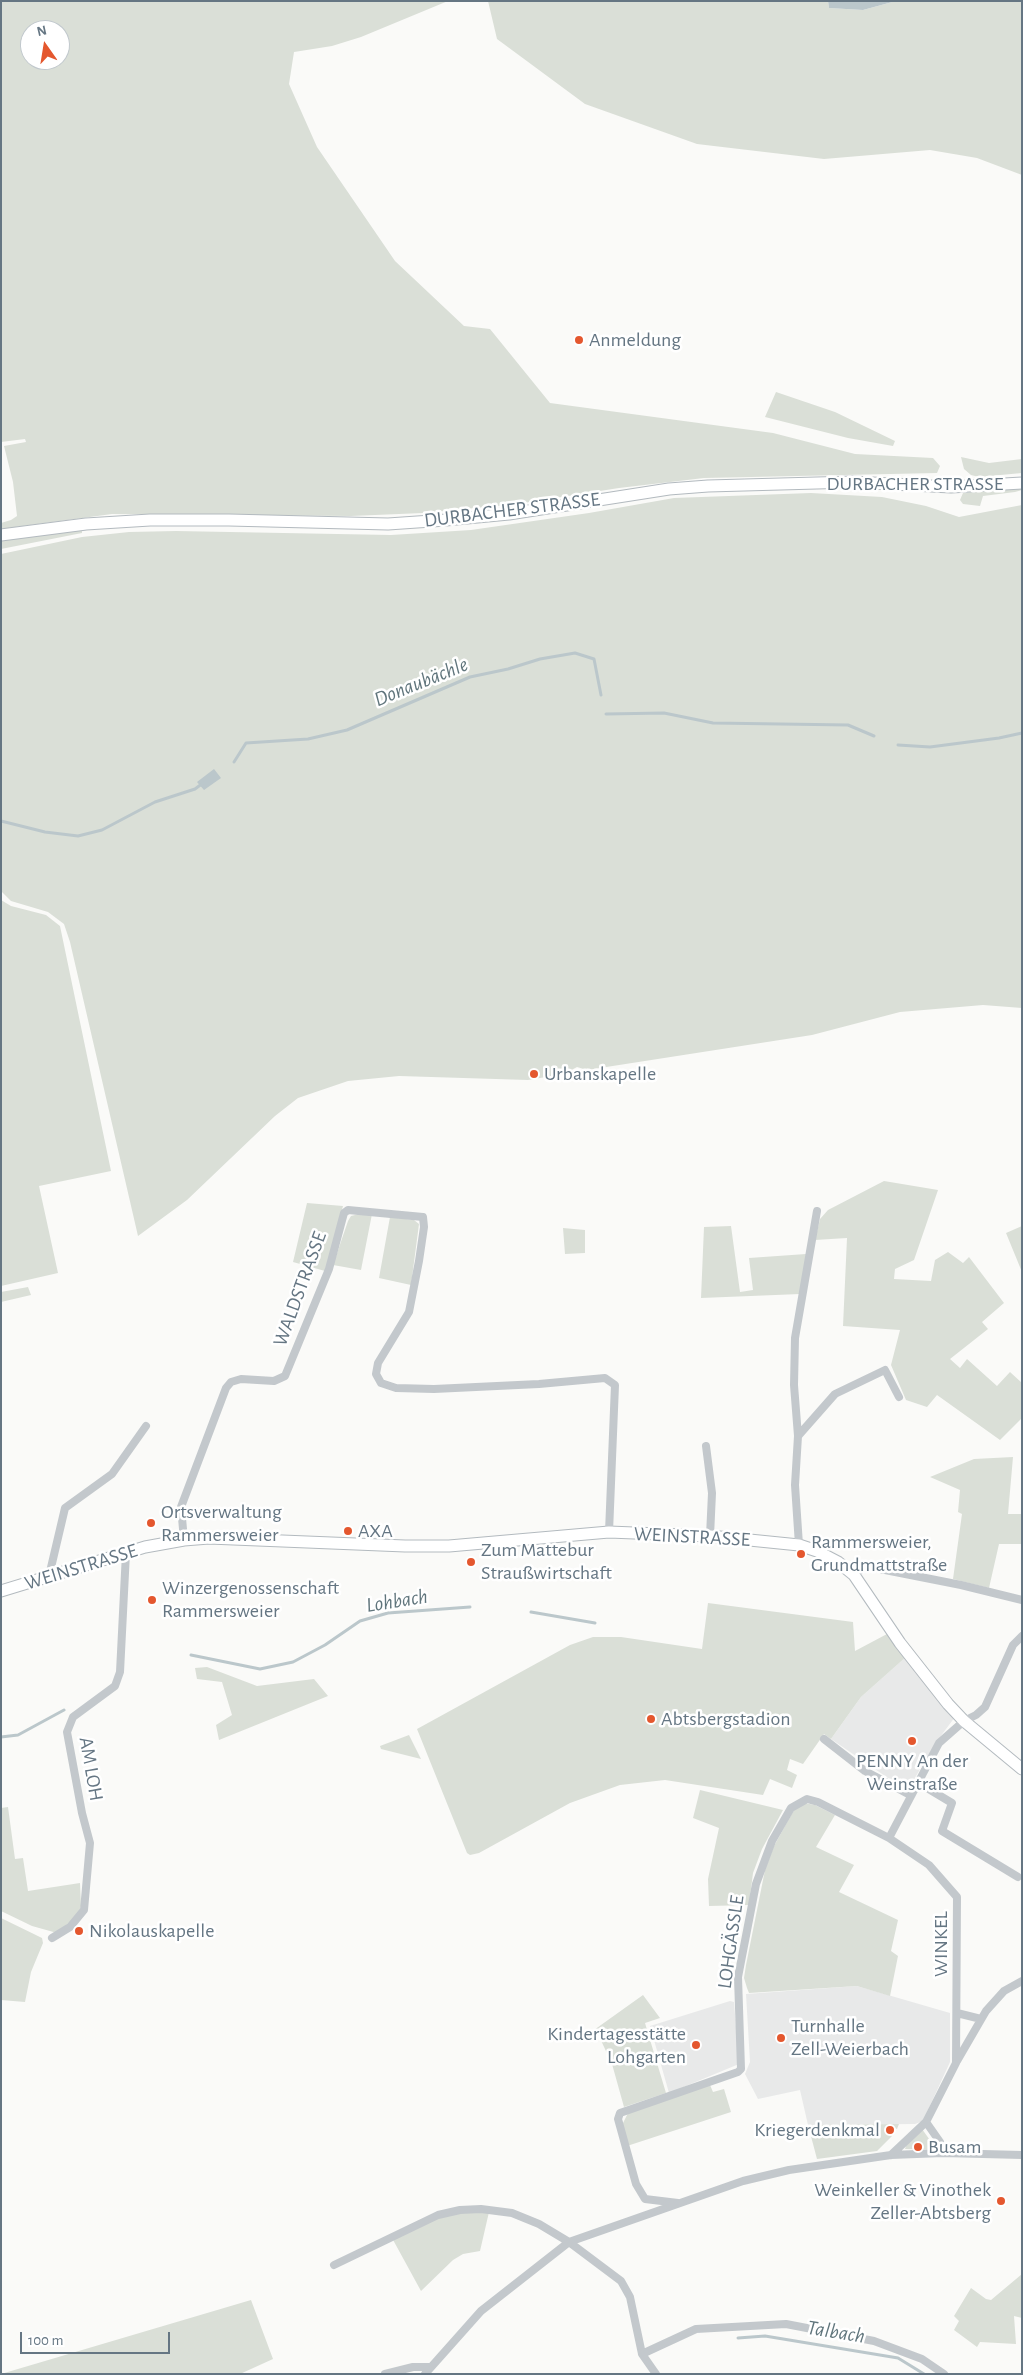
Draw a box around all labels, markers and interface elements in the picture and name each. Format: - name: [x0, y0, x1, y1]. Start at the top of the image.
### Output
- north arrow: [20, 20, 70, 70]
- text: N: [36, 23, 48, 39]
- place label: Anmeldung: [589, 328, 681, 352]
- marker: Anmeldung: [573, 334, 585, 346]
- street label: DURBACHER STRASSE: [827, 472, 1003, 496]
- street label: DURBACHER STRASSE: [423, 487, 601, 533]
- water label: Donaubächle: [370, 652, 472, 712]
- place label: Urbanskapelle: [544, 1062, 656, 1086]
- marker: Urbanskapelle: [528, 1068, 540, 1080]
- street label: WALDSTRASSE: [268, 1228, 332, 1350]
- place label: Ortsverwaltung Rammersweier: [161, 1500, 282, 1547]
- marker: Ortsverwaltung Rammersweier: [145, 1517, 157, 1529]
- place label: AXA: [358, 1519, 393, 1543]
- street label: WEINSTRASSE: [633, 1522, 751, 1552]
- marker: AXA: [342, 1525, 354, 1537]
- place label: Rammersweier, Grundmattstraße: [811, 1530, 947, 1577]
- street label: WEINSTRASSE: [22, 1538, 140, 1596]
- place label: Zum Mattebur Straußwirtschaft: [481, 1538, 612, 1585]
- marker: Rammersweier, Grundmattstraße: [795, 1548, 807, 1560]
- marker: Zum Mattebur Straußwirtschaft: [465, 1556, 477, 1568]
- place label: Winzergenossenschaft Rammersweier: [162, 1576, 339, 1623]
- water label: Lohbach: [364, 1584, 430, 1618]
- marker: Winzergenossenschaft Rammersweier: [146, 1594, 158, 1606]
- place label: Abtsbergstadion: [661, 1707, 790, 1731]
- marker: Abtsbergstadion: [645, 1713, 657, 1725]
- street label: AM LOH: [74, 1735, 108, 1803]
- marker: PENNY An der Weinstraße: [906, 1735, 918, 1747]
- place label: PENNY An der Weinstraße: [856, 1749, 968, 1796]
- street label: LOHGÄSSLE: [713, 1894, 749, 1990]
- street label: WINKEL: [929, 1911, 953, 1977]
- place label: Nikolauskapelle: [89, 1919, 214, 1943]
- marker: Nikolauskapelle: [73, 1925, 85, 1937]
- place label: Turnhalle Zell-Weierbach: [791, 2014, 909, 2061]
- place label: Kindertagesstätte Lohgarten: [547, 2022, 686, 2069]
- marker: Turnhalle Zell-Weierbach: [775, 2032, 787, 2044]
- marker: Kindertagesstätte Lohgarten: [690, 2039, 702, 2051]
- place label: Kriegerdenkmal: [754, 2118, 880, 2142]
- marker: Kriegerdenkmal: [884, 2124, 896, 2136]
- place label: Busam: [928, 2135, 981, 2159]
- marker: Busam: [912, 2141, 924, 2153]
- place label: Weinkeller & Vinothek Zeller-Abtsberg: [814, 2178, 991, 2225]
- marker: Weinkeller & Vinothek Zeller-Abtsberg: [995, 2195, 1007, 2207]
- water label: Talbach: [805, 2315, 867, 2349]
- scale bar: [22, 2322, 172, 2354]
- text: 100 m: [28, 2333, 63, 2348]

